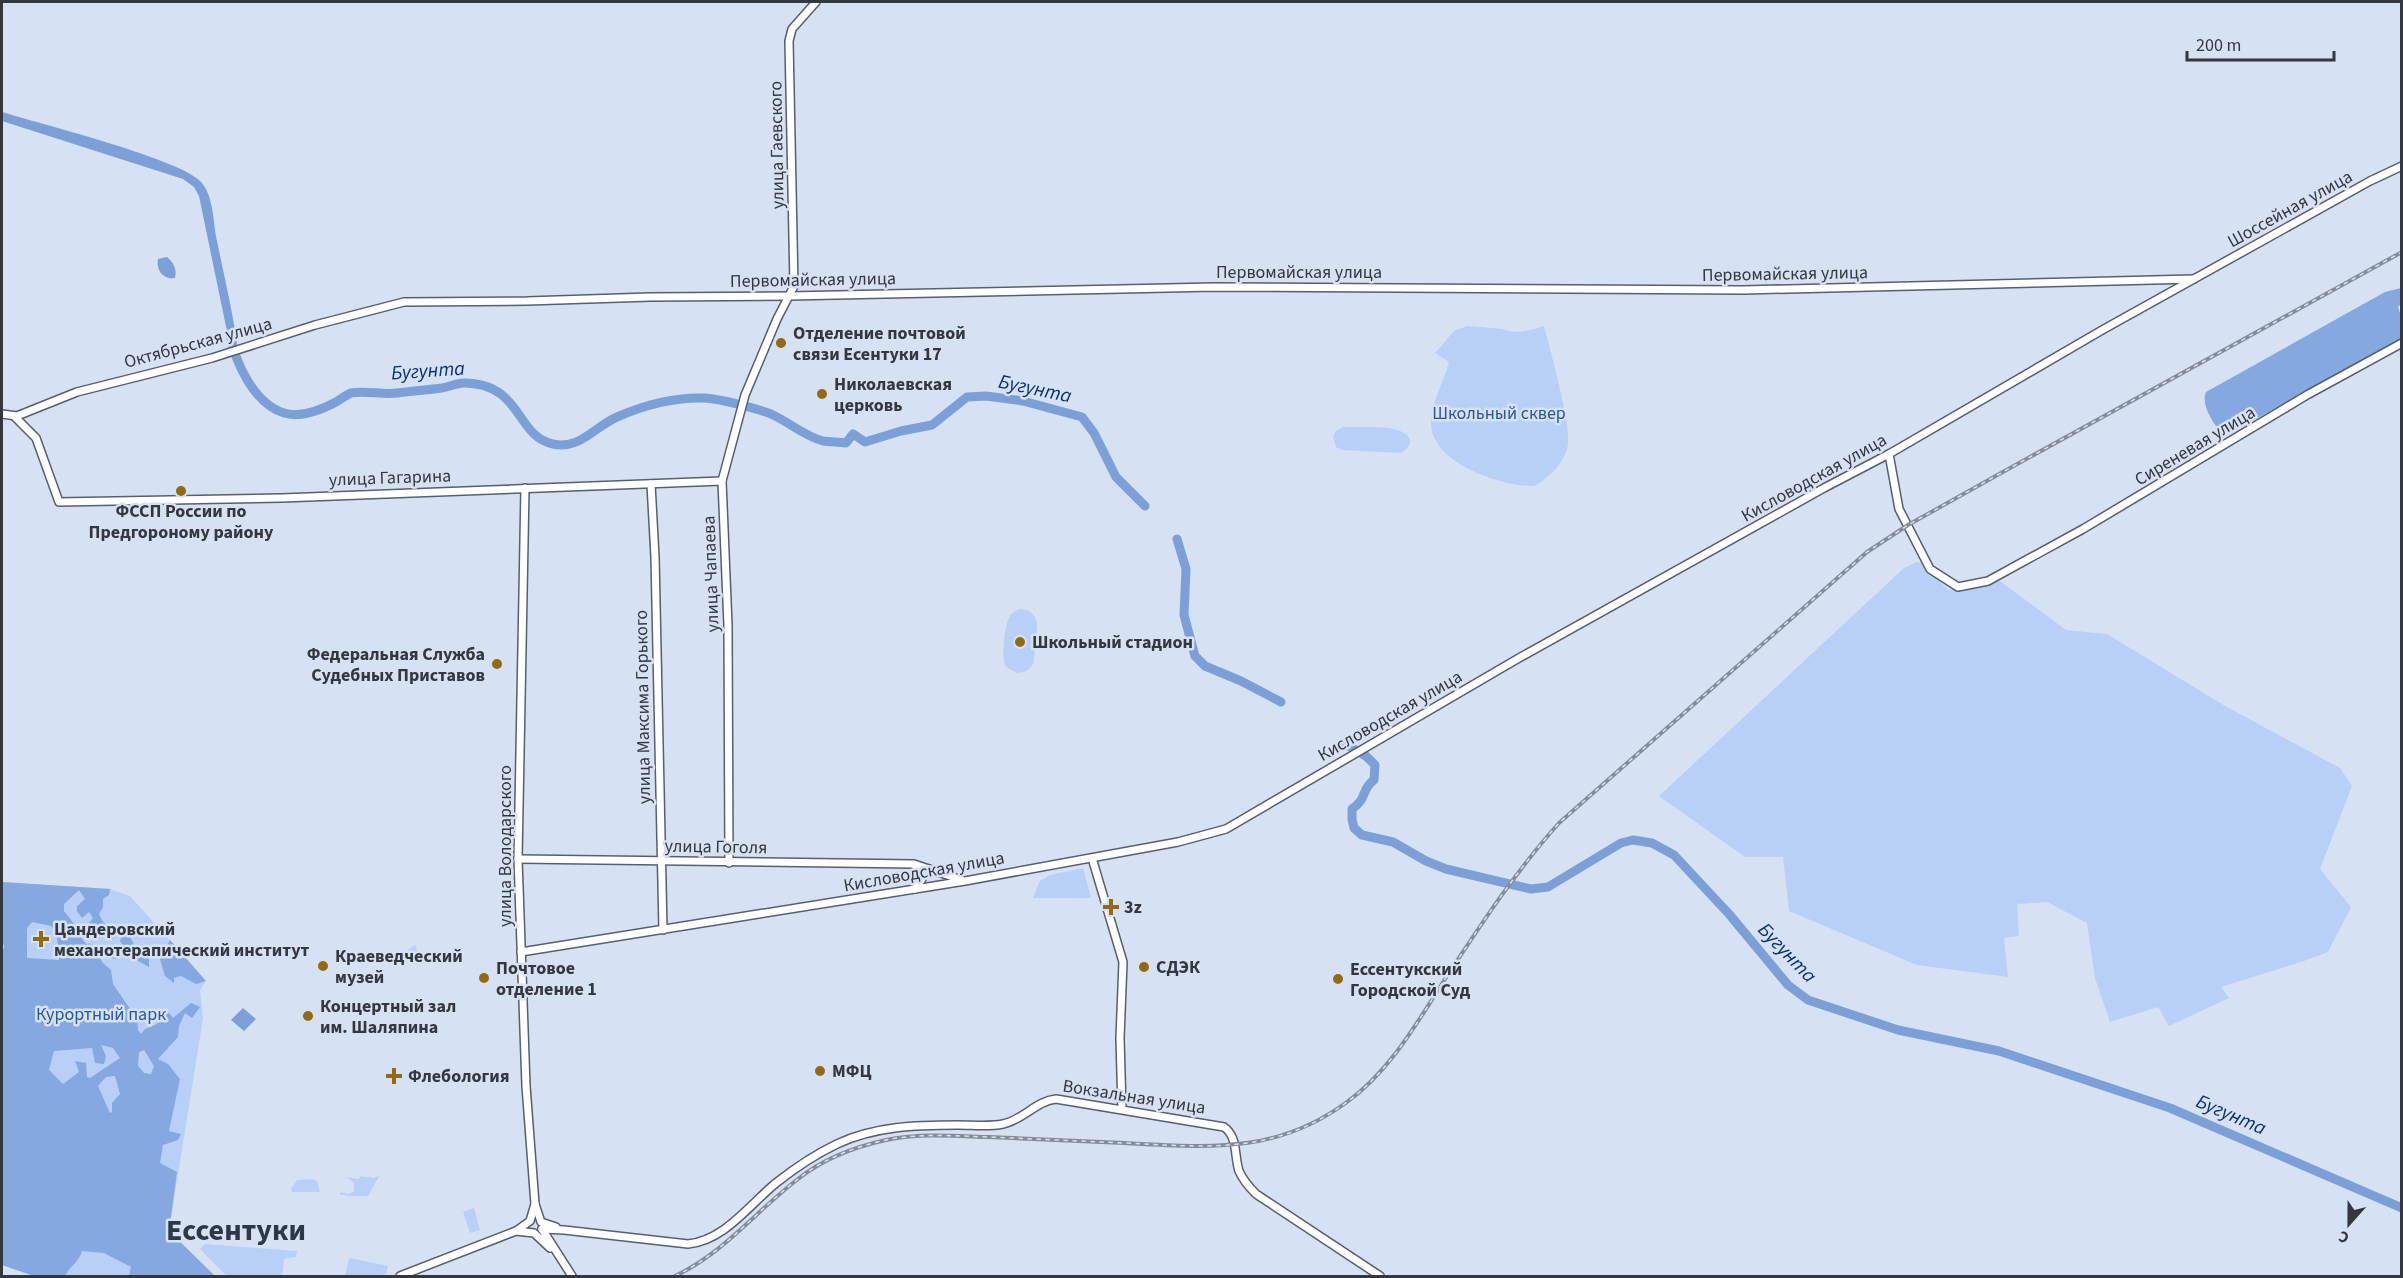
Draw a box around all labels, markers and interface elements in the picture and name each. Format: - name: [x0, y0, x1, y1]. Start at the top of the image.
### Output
- scale bar: [2187, 24, 2334, 62]
- text: 200 m: [2196, 33, 2241, 58]
- street label: улица Гаевского: [763, 81, 791, 209]
- street label: Шоссейная улица: [2223, 164, 2357, 254]
- street label: Первомайская улица: [1216, 260, 1382, 285]
- street label: Первомайская улица: [1702, 260, 1868, 288]
- street label: Первомайская улица: [730, 266, 896, 294]
- street label: Октябрьская улица: [121, 311, 275, 375]
- place label: Отделение почтовой связи Есентуки 17: [793, 321, 966, 367]
- marker: Отделение почтовой связи Есентуки 17: [774, 336, 788, 350]
- water label: Бугунта: [390, 354, 466, 388]
- water label: Бугунта: [996, 368, 1074, 410]
- place label: Николаевская церковь: [834, 372, 952, 418]
- marker: Николаевская церковь: [815, 387, 829, 401]
- street label: Сиреневая улица: [2130, 400, 2260, 492]
- park label: Школьный сквер: [1432, 401, 1566, 426]
- street label: Кисловодская улица: [1737, 428, 1891, 528]
- street label: улица Гагарина: [328, 463, 452, 493]
- marker: ФССП России по Предгороному району: [174, 484, 188, 498]
- place label: ФССП России по Предгороному району: [89, 499, 274, 545]
- street label: улица Чапаева: [696, 515, 726, 633]
- street label: улица Максима Горького: [629, 610, 657, 804]
- place label: Школьный стадион: [1032, 630, 1193, 655]
- marker: Школьный стадион: [1013, 635, 1027, 649]
- place label: Федеральная Служба Судебных Приставов: [307, 642, 485, 688]
- marker: Федеральная Служба Судебных Приставов: [490, 657, 504, 671]
- street label: Кисловодская улица: [1313, 664, 1467, 768]
- street label: улица Володарского: [493, 765, 518, 927]
- street label: улица Гоголя: [664, 834, 768, 860]
- street label: Кисловодская улица: [842, 846, 1006, 898]
- place label: 3z: [1124, 895, 1142, 920]
- marker: 3z: [1102, 898, 1120, 916]
- place label: Цандеровский механотерапический институт: [54, 917, 310, 963]
- water label: Бугунта: [1751, 917, 1823, 989]
- marker: Цандеровский механотерапический институт: [32, 930, 50, 948]
- place label: Краеведческий музей: [335, 944, 463, 990]
- place label: СДЭК: [1156, 955, 1201, 980]
- place label: Почтовое отделение 1: [496, 956, 597, 1002]
- place label: Ессентукский Городской Суд: [1350, 957, 1471, 1003]
- marker: Краеведческий музей: [316, 959, 330, 973]
- marker: СДЭК: [1137, 960, 1151, 974]
- marker: Почтовое отделение 1: [477, 971, 491, 985]
- marker: Ессентукский Городской Суд: [1331, 972, 1345, 986]
- place label: Концертный зал им. Шаляпина: [320, 994, 456, 1040]
- park label: Курортный парк: [36, 1002, 166, 1027]
- marker: Концертный зал им. Шаляпина: [301, 1009, 315, 1023]
- place label: МФЦ: [832, 1059, 872, 1084]
- place label: Флебология: [408, 1064, 510, 1089]
- marker: МФЦ: [813, 1064, 827, 1078]
- marker: Флебология: [385, 1067, 403, 1085]
- street label: Вокзальная улица: [1061, 1073, 1207, 1121]
- water label: Бугунта: [2192, 1088, 2271, 1142]
- north arrow: [2319, 1194, 2379, 1254]
- district label: Ессентуки: [166, 1209, 306, 1252]
- text: С: [2336, 1225, 2352, 1249]

